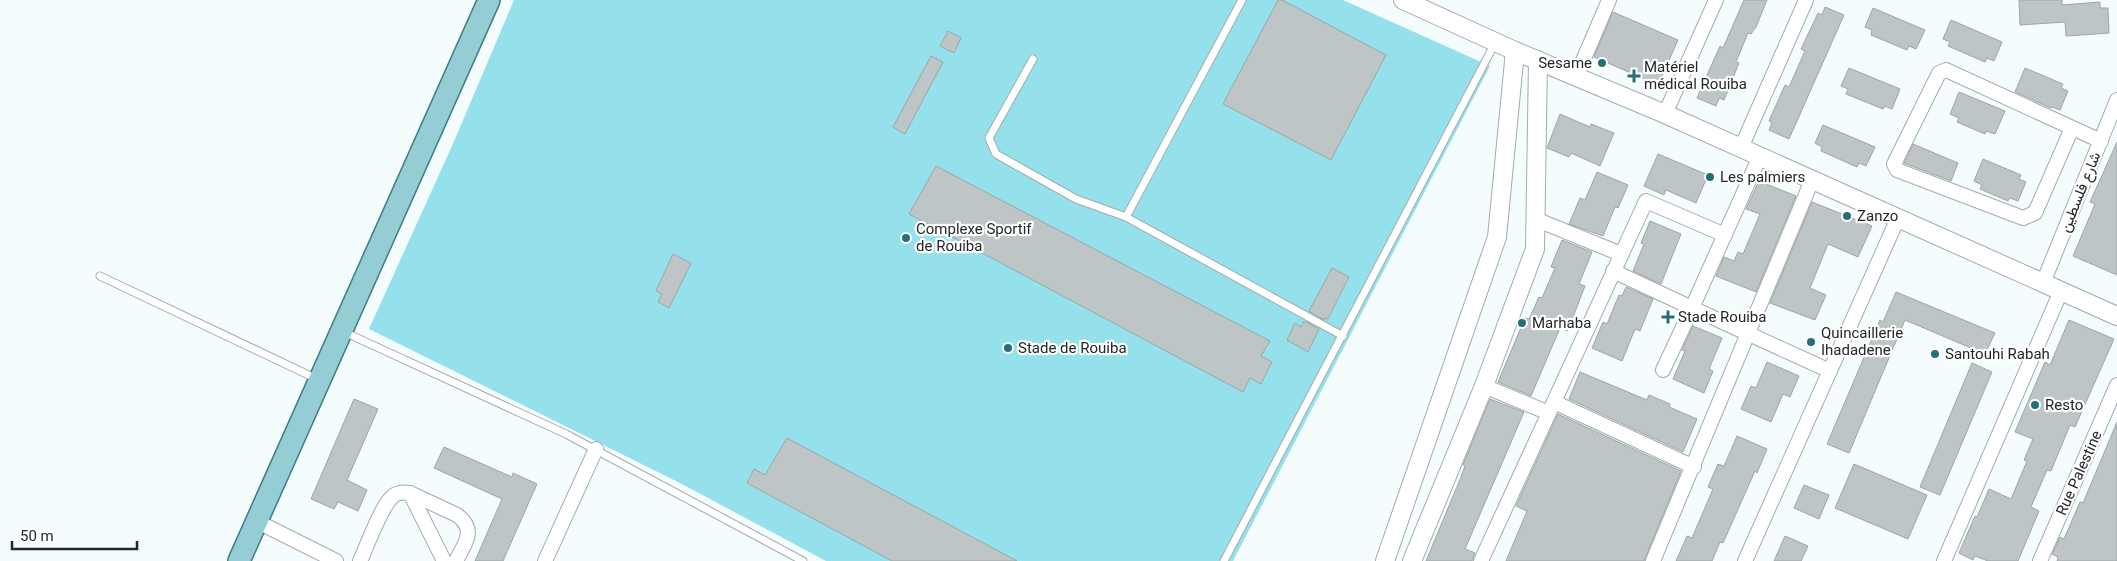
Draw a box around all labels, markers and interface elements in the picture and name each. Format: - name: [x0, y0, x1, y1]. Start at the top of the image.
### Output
- place label: Sesame: [1538, 54, 1592, 72]
- marker: Sesame: [1596, 57, 1608, 69]
- place label: Matériel médical Rouiba: [1644, 58, 1747, 93]
- marker: Matériel médical Rouiba: [1628, 70, 1640, 82]
- street label: شارع فلسطين: [2056, 149, 2106, 236]
- place label: Les palmiers: [1720, 168, 1805, 186]
- marker: Les palmiers: [1704, 171, 1716, 183]
- place label: Zanzo: [1857, 207, 1898, 225]
- marker: Zanzo: [1841, 210, 1853, 222]
- place label: Complexe Sportif de Rouiba: [916, 220, 1032, 255]
- marker: Complexe Sportif de Rouiba: [900, 232, 912, 244]
- place label: Stade Rouiba: [1678, 308, 1766, 326]
- marker: Stade Rouiba: [1662, 311, 1674, 323]
- place label: Marhaba: [1532, 314, 1591, 332]
- marker: Marhaba: [1516, 317, 1528, 329]
- place label: Quincaillerie Ihadadene: [1821, 324, 1903, 359]
- marker: Quincaillerie Ihadadene: [1805, 336, 1817, 348]
- place label: Stade de Rouiba: [1018, 339, 1127, 357]
- marker: Stade de Rouiba: [1002, 342, 1014, 354]
- place label: Santouhi Rabah: [1945, 345, 2050, 363]
- marker: Santouhi Rabah: [1929, 348, 1941, 360]
- place label: Resto: [2045, 396, 2083, 414]
- marker: Resto: [2029, 399, 2041, 411]
- street label: Rue Palestine: [2052, 428, 2106, 518]
- scale bar: [12, 518, 138, 550]
- text: 50 m: [20, 527, 54, 545]

